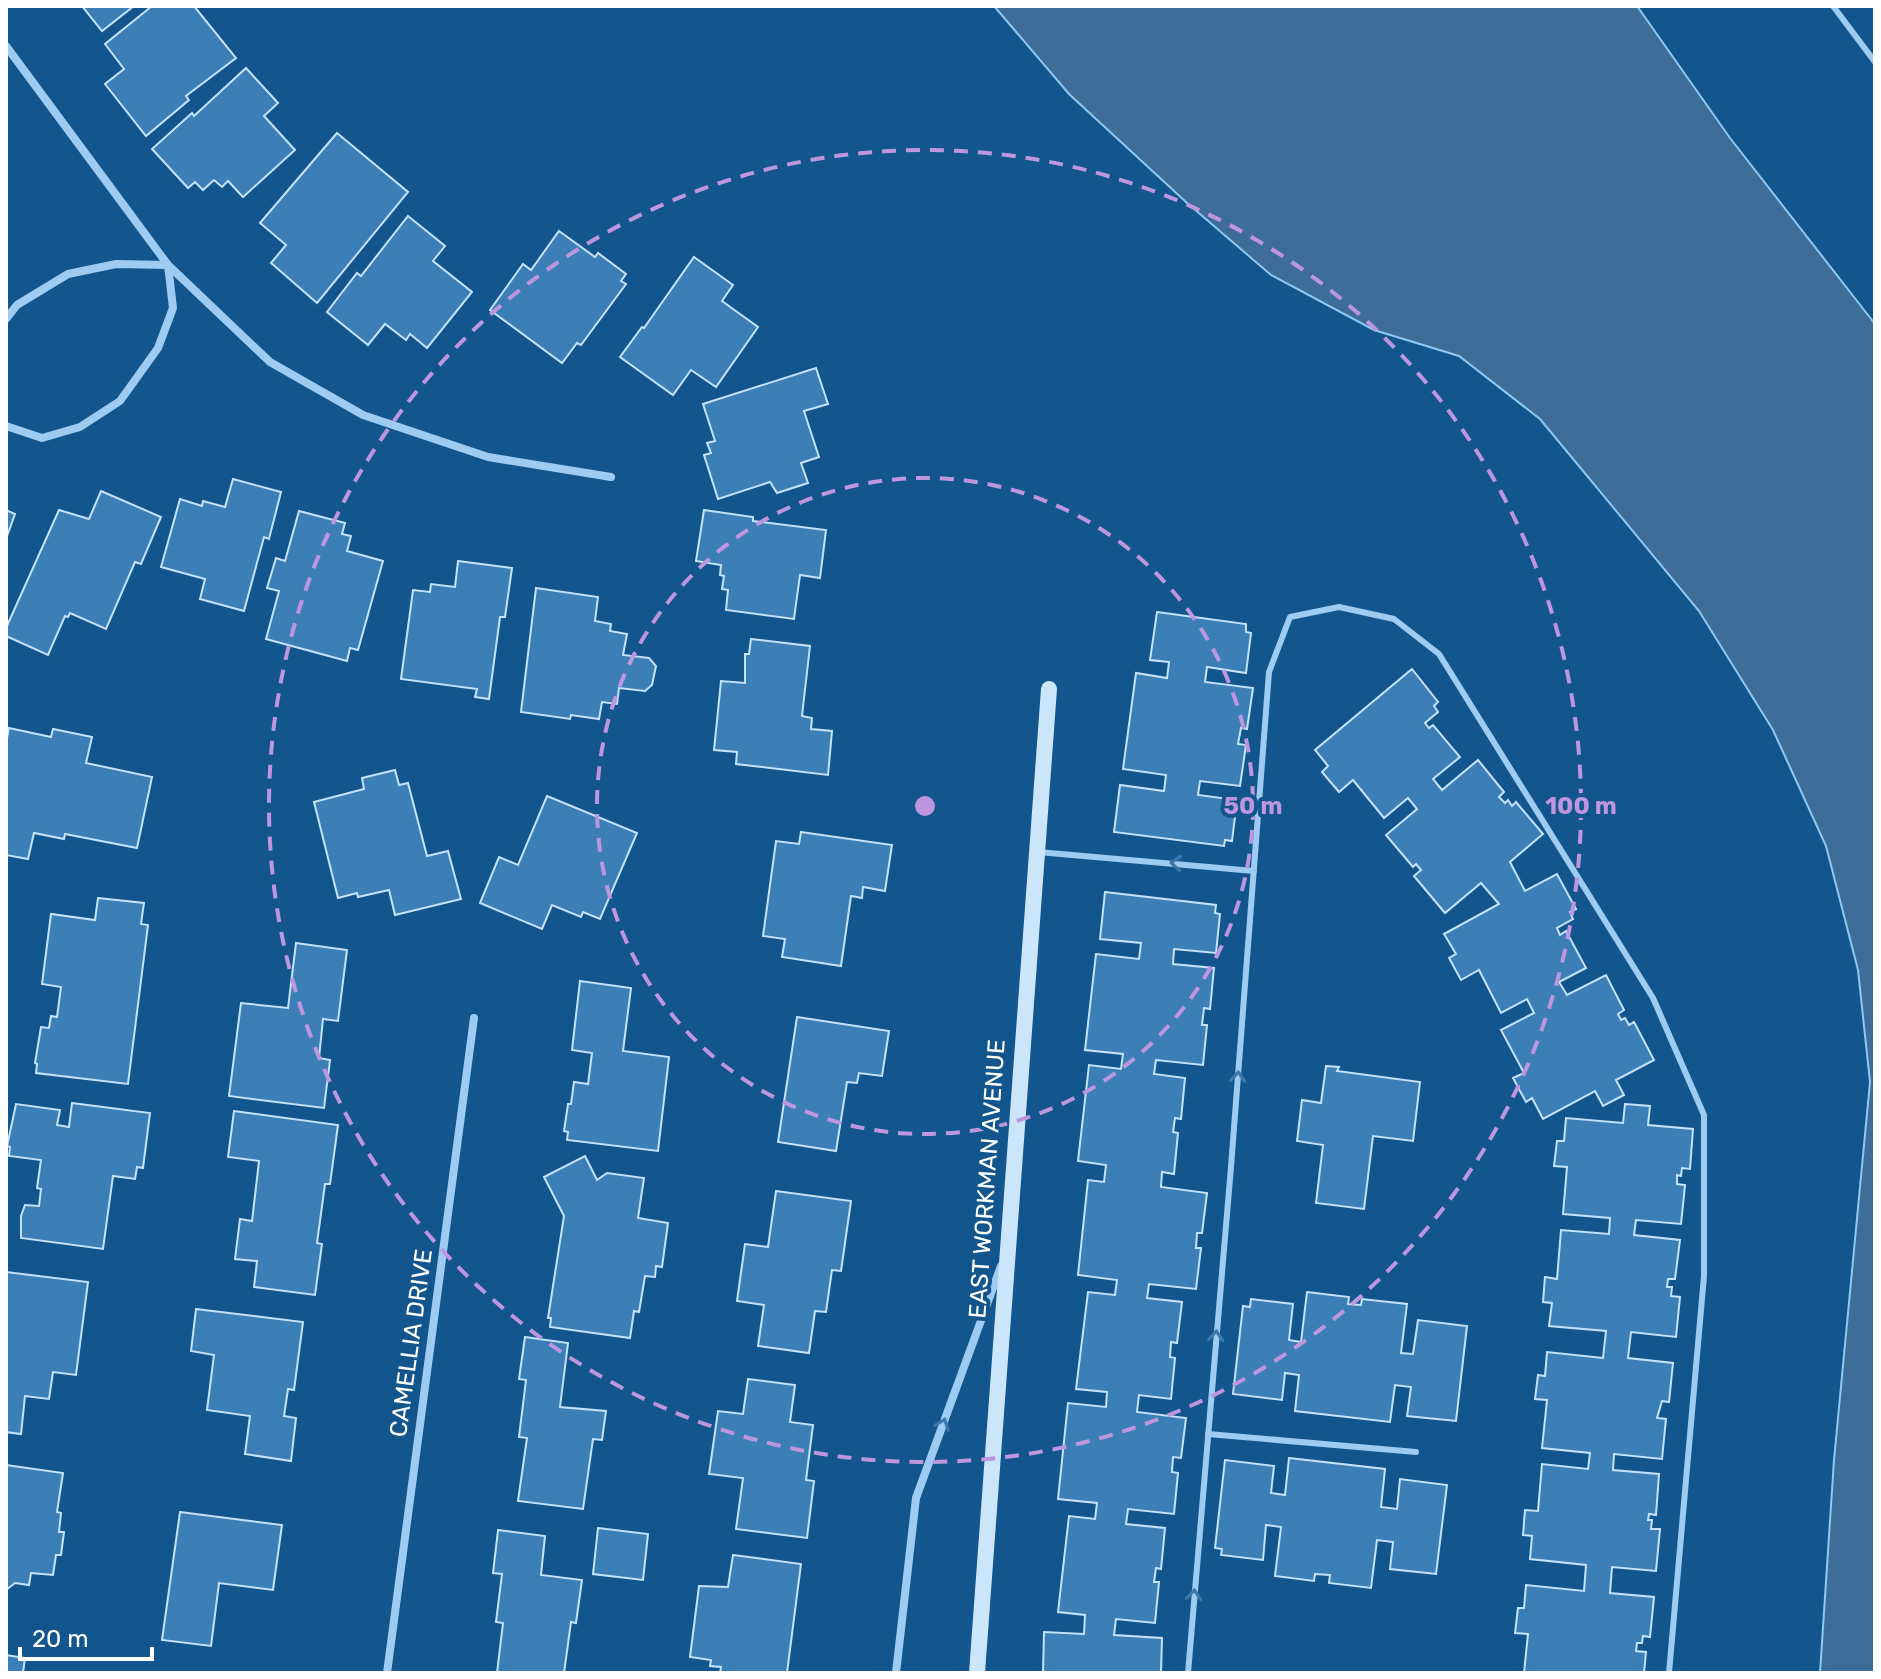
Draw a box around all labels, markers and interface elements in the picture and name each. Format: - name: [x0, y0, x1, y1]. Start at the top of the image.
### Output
- centre of rings: [911, 792, 939, 820]
- text: 50 m: [1224, 792, 1282, 820]
- text: 100 m: [1545, 792, 1617, 820]
- one-way arrow: [1169, 855, 1182, 872]
- street label: EAST WORKMAN AVENUE: [963, 1039, 1011, 1319]
- one-way arrow: [1229, 1070, 1246, 1083]
- street label: CAMELLIA DRIVE: [384, 1247, 438, 1439]
- one-way arrow: [1208, 1329, 1225, 1342]
- one-way arrow: [933, 1418, 950, 1432]
- one-way arrow: [1185, 1588, 1202, 1601]
- scale bar: [20, 1611, 152, 1661]
- text: 20 m: [32, 1625, 89, 1653]

